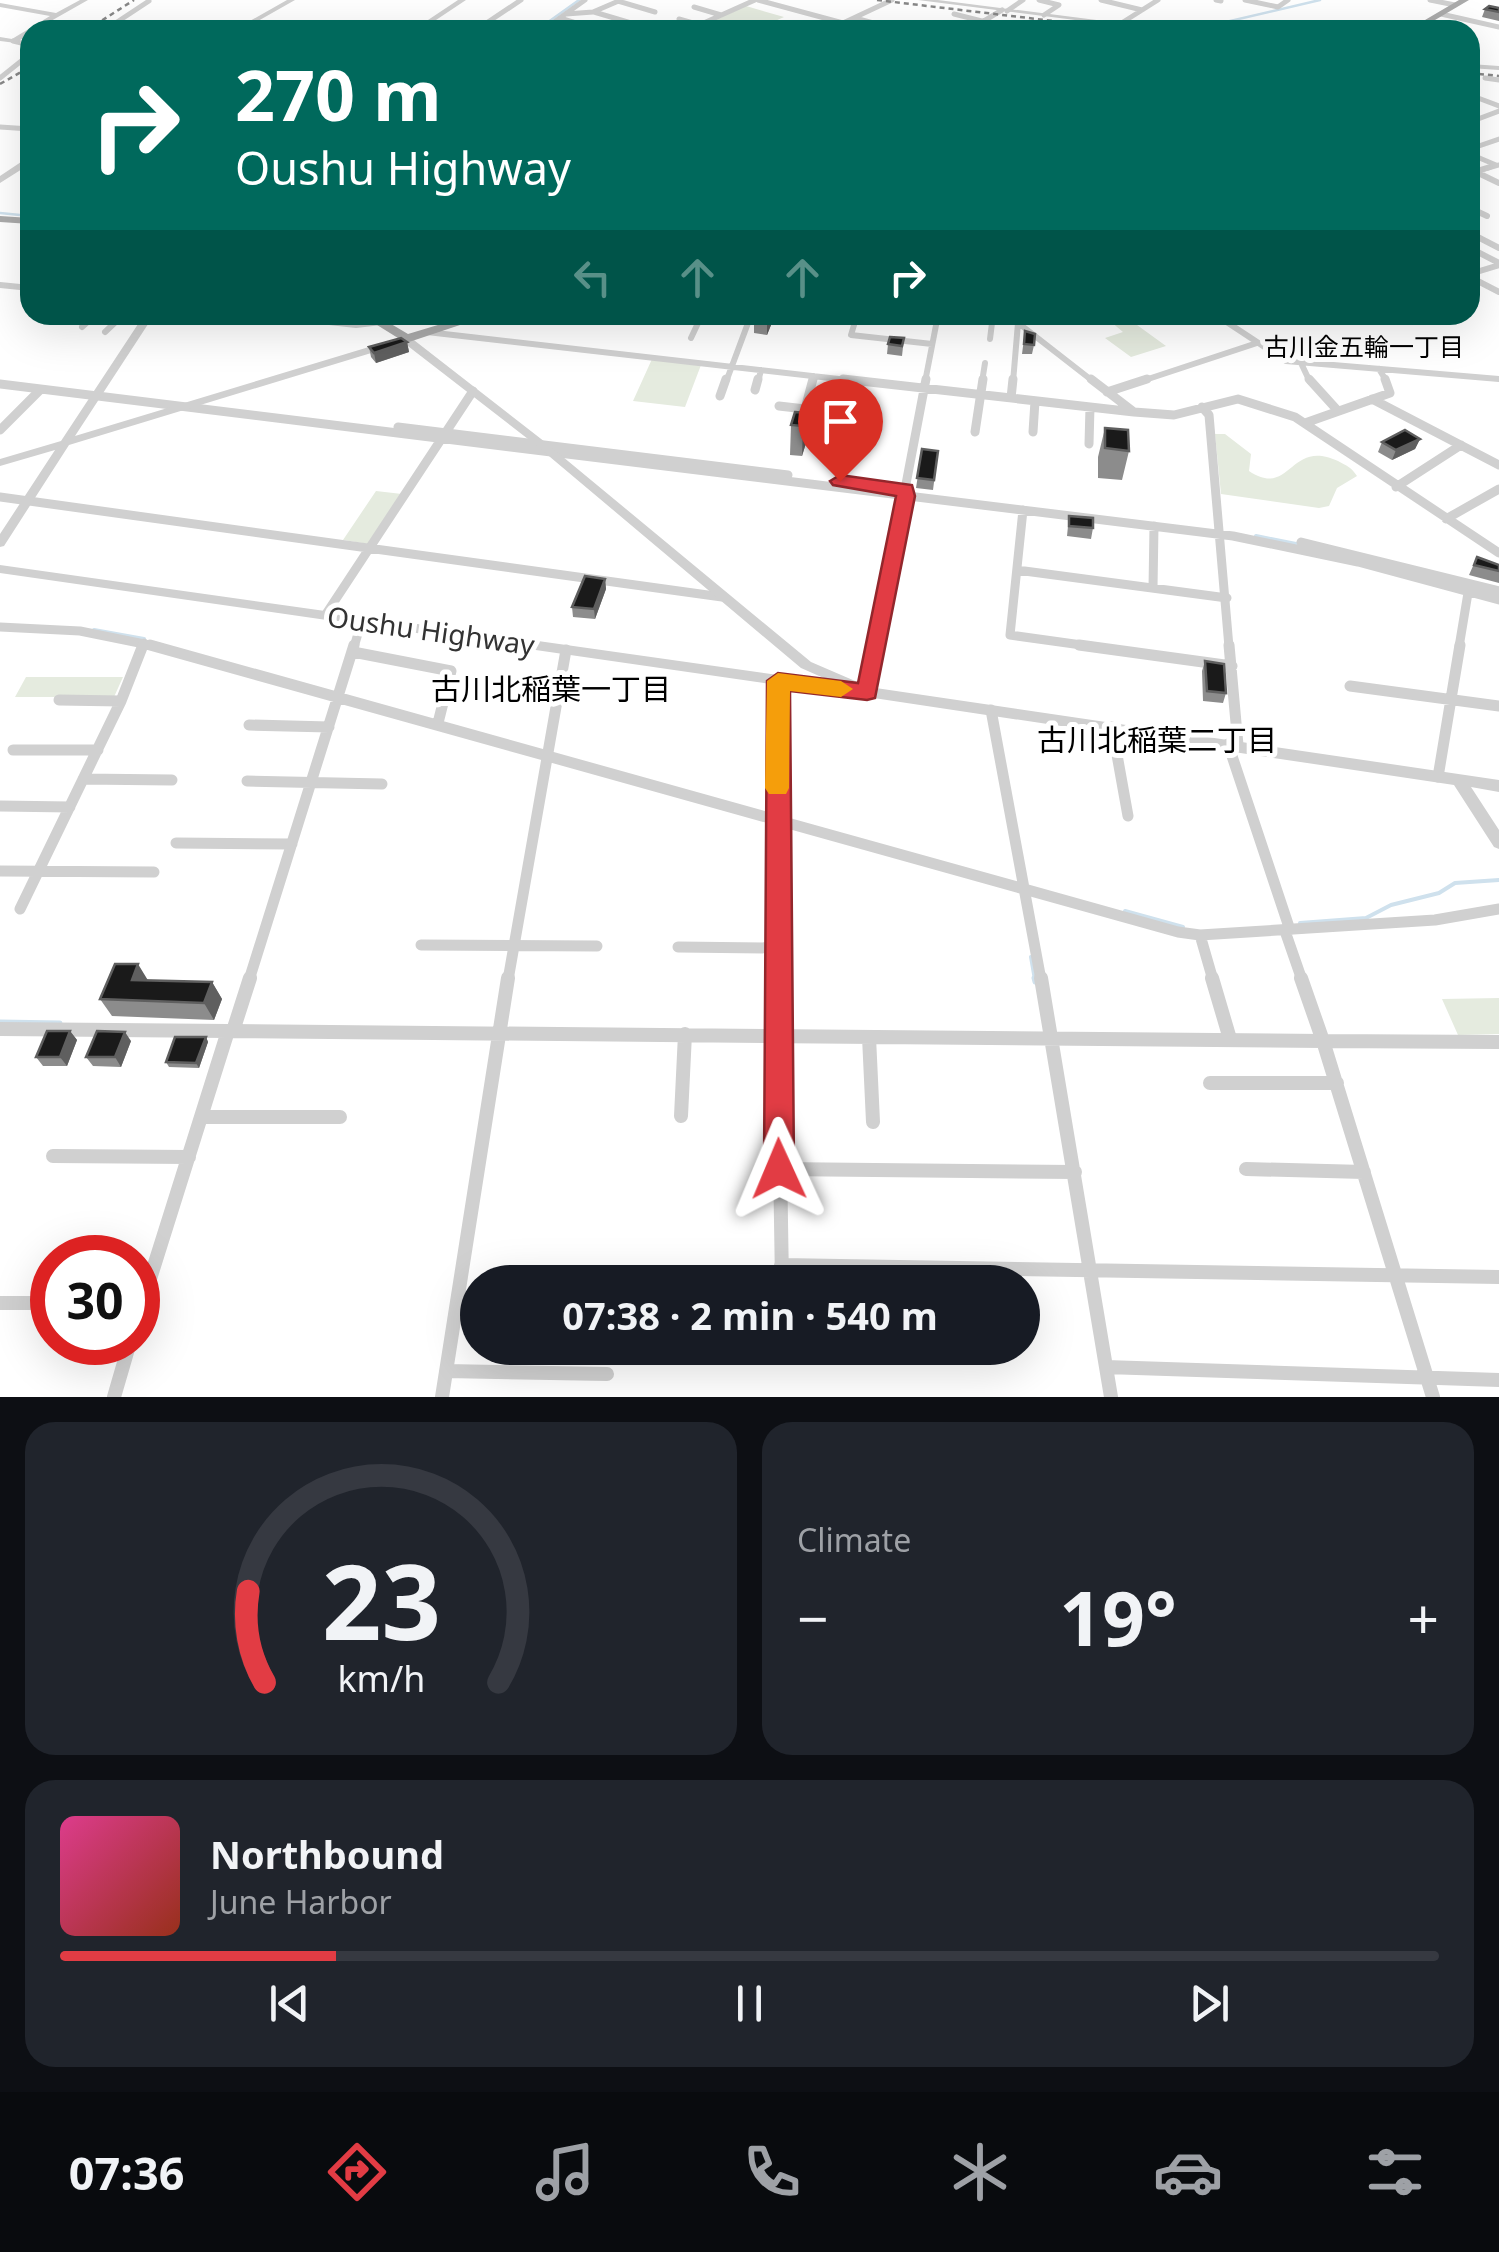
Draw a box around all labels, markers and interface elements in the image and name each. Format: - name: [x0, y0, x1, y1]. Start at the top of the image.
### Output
- text: 270 m: [235, 46, 442, 142]
- icon: right: [70, 60, 200, 190]
- text: Oushu Highway: [235, 137, 571, 198]
- icon: left: [565, 250, 620, 305]
- icon: ahead: [670, 250, 725, 305]
- icon: ahead: [775, 250, 830, 305]
- icon: right: [880, 250, 935, 305]
- district label: 古川金五輪一丁目: [1264, 329, 1464, 363]
- pin: [798, 379, 883, 482]
- icon: arrive: [813, 394, 868, 449]
- street label: Oushu Highway: [325, 597, 538, 663]
- district label: 古川北稲葉一丁目: [431, 668, 671, 709]
- district label: 古川北稲葉二丁目: [1037, 719, 1277, 760]
- position arrow: [727, 1117, 831, 1221]
- speed limit sign: 30: [30, 1235, 160, 1365]
- text: 07:38 · 2 min · 540 m: [562, 1289, 938, 1341]
- text: Climate: [797, 1518, 911, 1561]
- text: 23: [322, 1529, 440, 1670]
- text: 19°: [1059, 1566, 1177, 1668]
- text: −: [797, 1580, 828, 1655]
- text: +: [1408, 1580, 1439, 1655]
- text: km/h: [337, 1654, 425, 1702]
- text: Northbound: [210, 1828, 444, 1880]
- text: June Harbor: [210, 1880, 392, 1923]
- icon: previous: [262, 1976, 317, 2031]
- icon: pause: [722, 1976, 777, 2031]
- icon: next: [1182, 1976, 1237, 2031]
- icon: directions: [322, 2137, 392, 2207]
- icon: music: [530, 2137, 600, 2207]
- icon: phone: [737, 2137, 807, 2207]
- icon: climate: [945, 2137, 1015, 2207]
- icon: car: [1153, 2137, 1223, 2207]
- icon: filters: [1360, 2137, 1430, 2207]
- text: 07:36: [69, 2142, 184, 2203]

